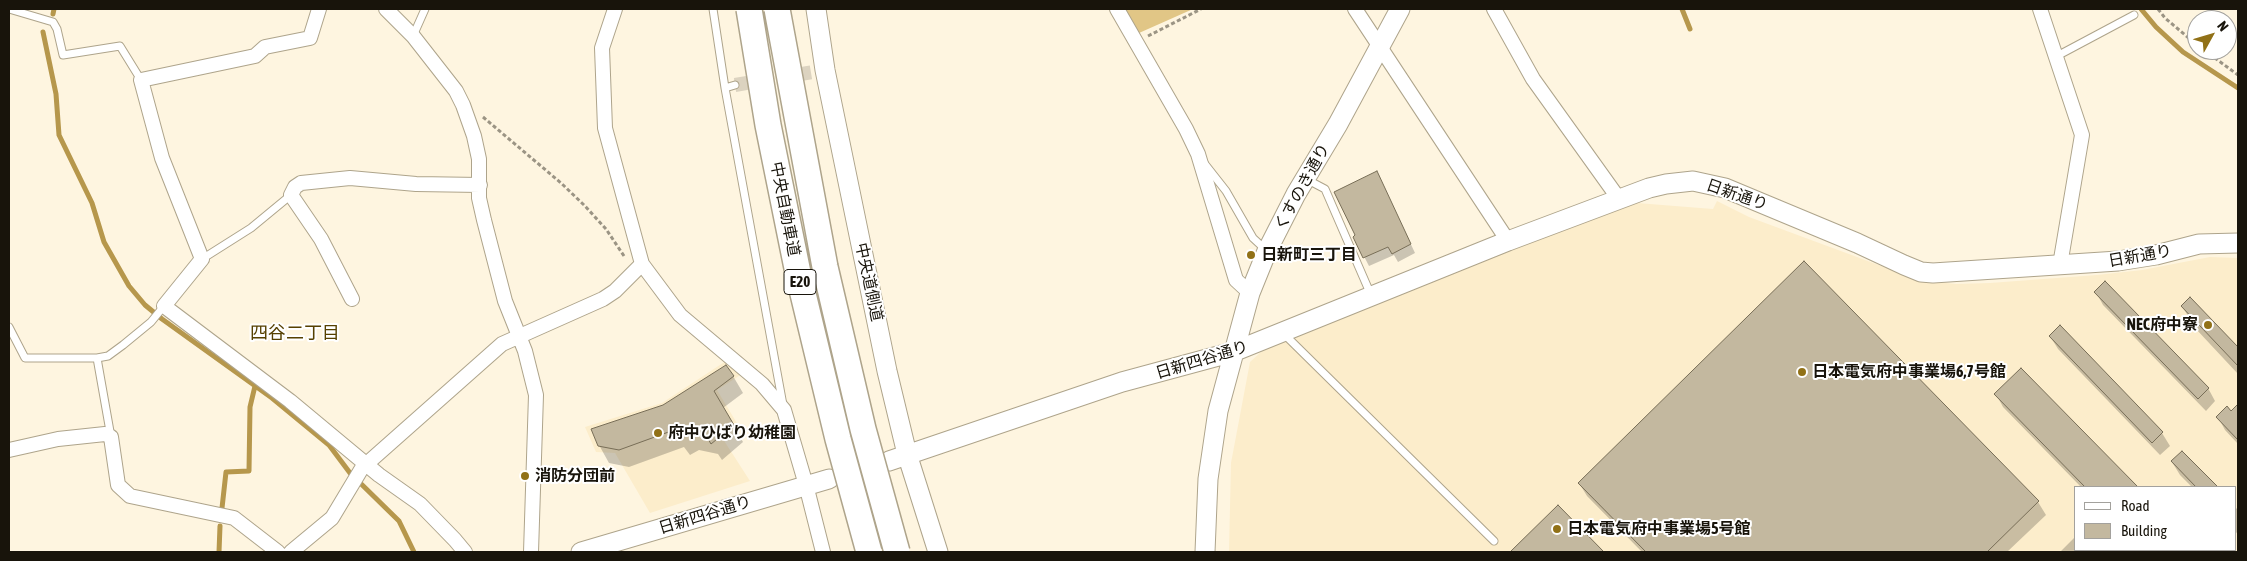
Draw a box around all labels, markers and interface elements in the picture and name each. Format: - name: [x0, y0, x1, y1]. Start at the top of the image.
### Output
- north arrow: [2187, 10, 2237, 60]
- text: N: [2214, 18, 2232, 34]
- street label: くすのき通り: [1270, 140, 1334, 234]
- street label: 中央自動車道: [766, 160, 804, 258]
- street label: 日新通り: [1704, 176, 1770, 214]
- street label: 中央道側道: [851, 241, 887, 323]
- street label: 日新通り: [2107, 241, 2173, 271]
- place label: 日新町三丁目: [1261, 245, 1357, 265]
- marker: 日新町三丁目: [1245, 249, 1257, 261]
- road number: E20: [784, 270, 816, 294]
- place label: NEC府中寮: [2127, 315, 2198, 335]
- marker: NEC府中寮: [2202, 319, 2214, 331]
- district label: 四谷二丁目: [250, 322, 340, 344]
- street label: 日新四谷通り: [1153, 337, 1251, 383]
- place label: 日本電気府中事業場6,7号館: [1812, 362, 2006, 382]
- marker: 日本電気府中事業場6,7号館: [1796, 366, 1808, 378]
- place label: 府中ひばり幼稚園: [668, 423, 796, 443]
- marker: 府中ひばり幼稚園: [652, 427, 664, 439]
- place label: 消防分団前: [535, 466, 615, 486]
- marker: 消防分団前: [519, 470, 531, 482]
- legend: [2074, 486, 2237, 551]
- street label: 日新四谷通り: [656, 492, 754, 538]
- text: Road: [2121, 497, 2150, 514]
- place label: 日本電気府中事業場5号館: [1567, 519, 1751, 539]
- text: Building: [2121, 522, 2167, 539]
- marker: 日本電気府中事業場5号館: [1551, 523, 1563, 535]

